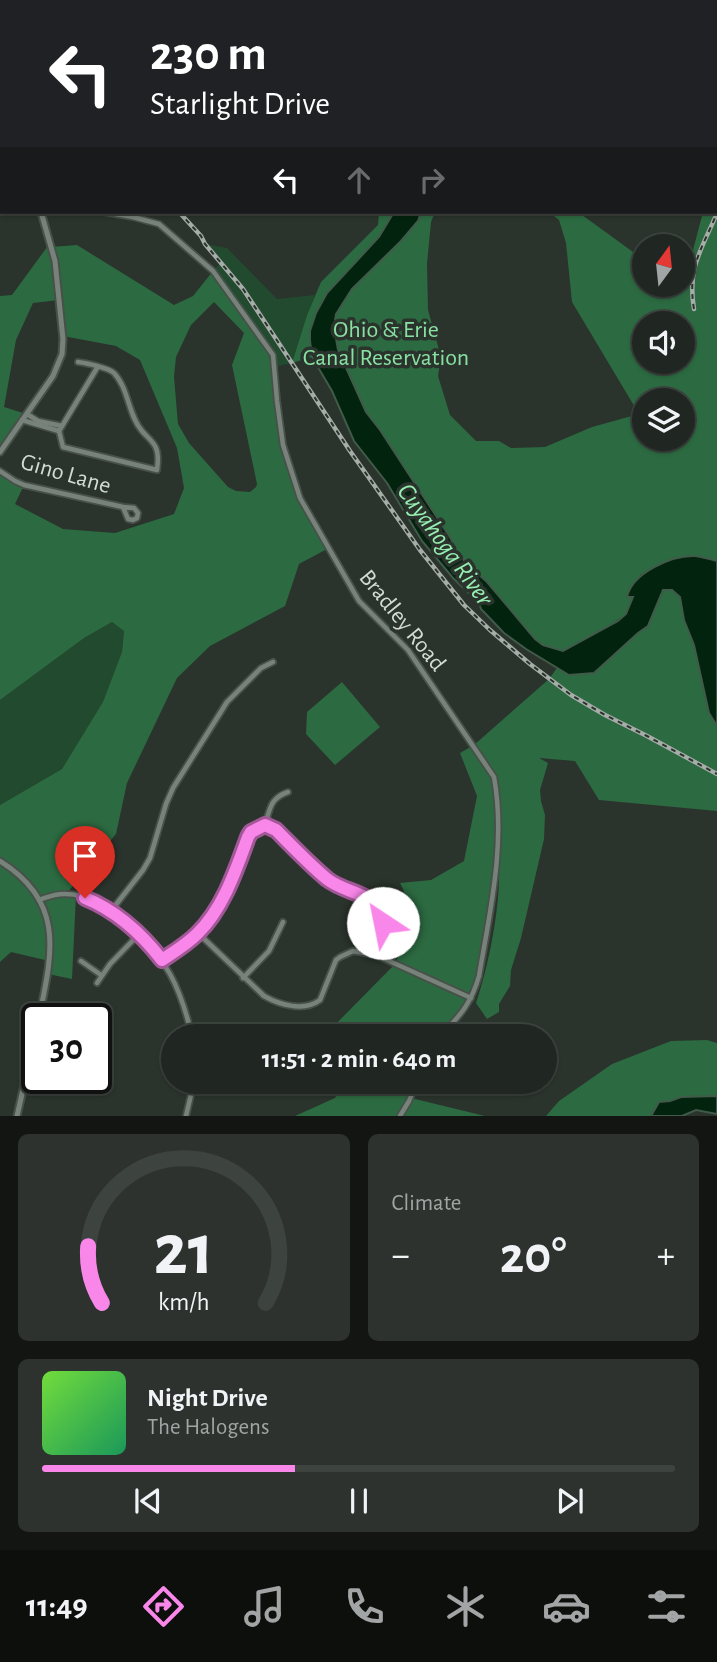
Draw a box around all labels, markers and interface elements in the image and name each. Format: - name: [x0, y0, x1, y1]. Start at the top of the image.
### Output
- icon: left: [35, 28, 126, 119]
- text: 230 m: [150, 30, 267, 79]
- text: Starlight Drive: [150, 88, 330, 120]
- icon: left: [267, 161, 305, 199]
- icon: ahead: [340, 161, 378, 199]
- icon: right: [413, 161, 451, 199]
- north arrow: [632, 234, 695, 298]
- map controls: [632, 234, 695, 451]
- button: sound: [632, 311, 695, 374]
- park label: Ohio & Erie Canal Reservation: [303, 318, 469, 370]
- button: layers: [632, 388, 695, 451]
- street label: Gino Lane: [18, 450, 114, 498]
- water label: Cuyahoga River: [392, 479, 499, 612]
- street label: Bradley Road: [354, 565, 450, 676]
- pin: [55, 826, 115, 898]
- icon: arrive: [66, 837, 104, 875]
- position arrow: [346, 886, 420, 960]
- speed limit sign: 30: [21, 1003, 112, 1094]
- text: 11:51 · 2 min · 640 m: [262, 1046, 456, 1072]
- text: Climate: [392, 1192, 461, 1215]
- text: 21: [154, 1216, 214, 1289]
- text: 20°: [500, 1230, 567, 1282]
- text: −: [392, 1237, 410, 1275]
- text: +: [657, 1237, 675, 1275]
- text: km/h: [158, 1290, 210, 1315]
- text: Night Drive: [147, 1385, 268, 1411]
- text: The Halogens: [147, 1416, 269, 1439]
- icon: previous: [129, 1482, 167, 1520]
- icon: pause: [340, 1482, 378, 1520]
- icon: next: [551, 1482, 589, 1520]
- icon: directions: [139, 1582, 188, 1631]
- icon: music: [240, 1582, 289, 1631]
- icon: phone: [340, 1582, 389, 1631]
- icon: climate: [441, 1582, 490, 1631]
- icon: car: [542, 1582, 591, 1631]
- icon: filters: [642, 1582, 691, 1631]
- text: 11:49: [26, 1590, 88, 1622]

